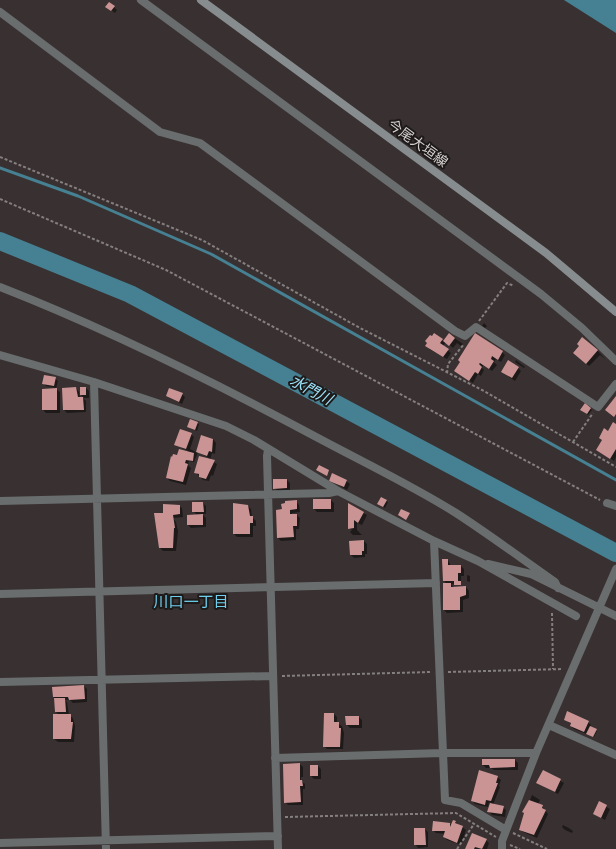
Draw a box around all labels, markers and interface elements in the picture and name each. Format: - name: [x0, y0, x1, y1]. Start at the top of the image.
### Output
- street label: 今尾大垣線: [384, 114, 452, 171]
- water label: 水門川: [287, 370, 338, 409]
- district label: 川口一丁目: [153, 591, 229, 611]

